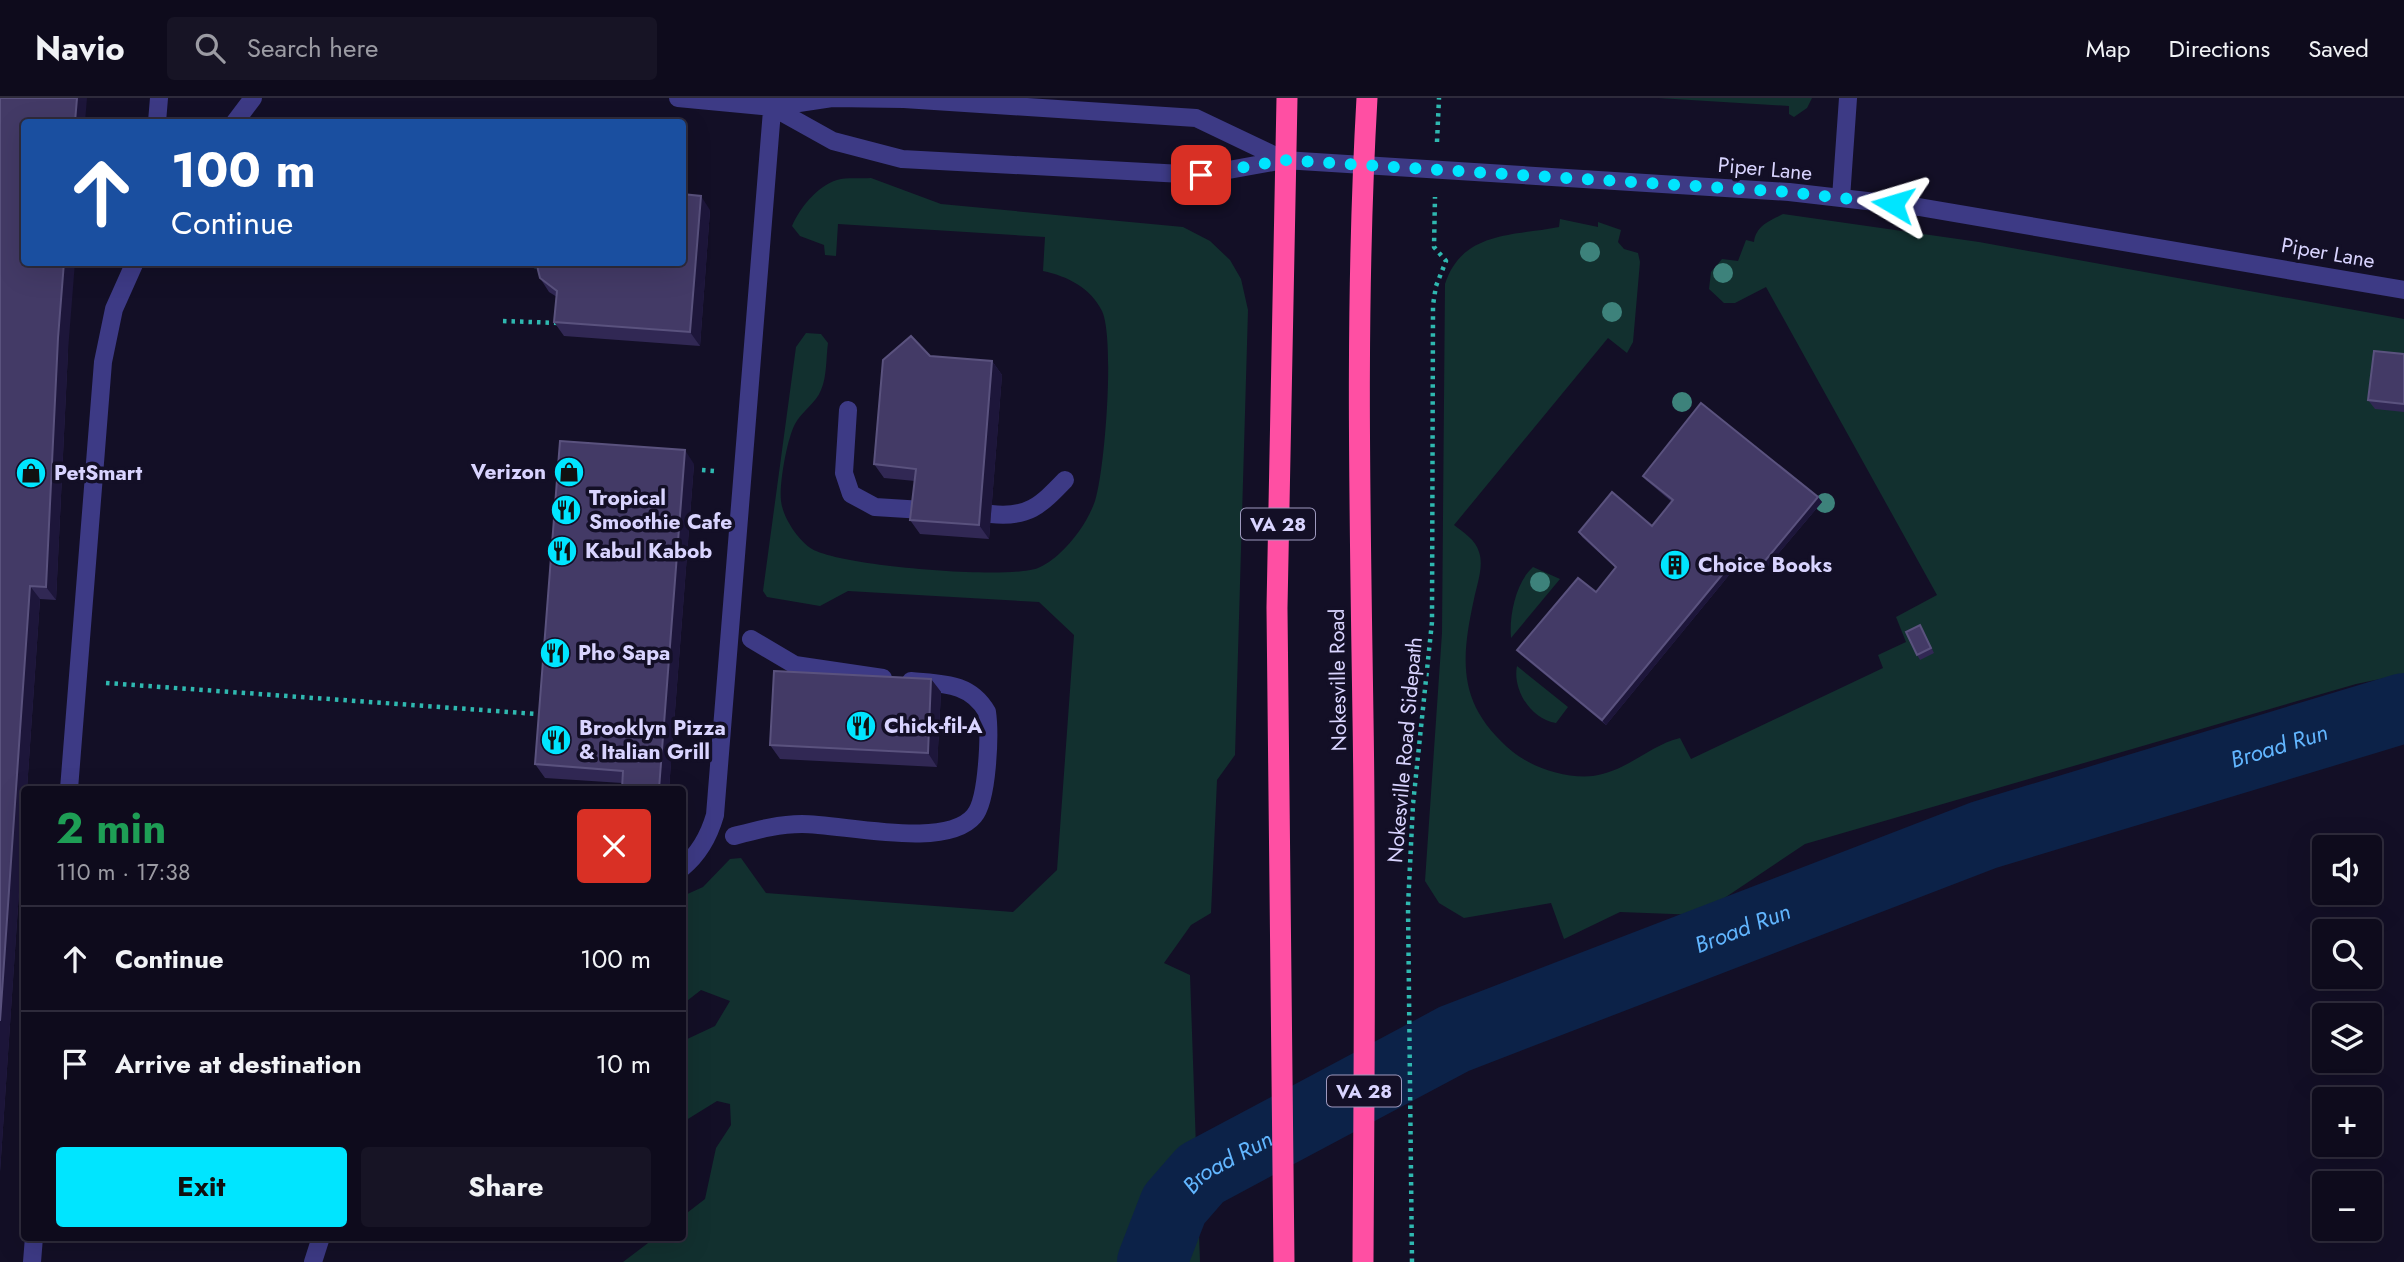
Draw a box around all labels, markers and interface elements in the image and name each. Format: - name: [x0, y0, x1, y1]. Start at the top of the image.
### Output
- search box: [167, 17, 657, 80]
- text: Navio: [35, 25, 125, 72]
- icon: search: [191, 29, 229, 67]
- text: Search here: [247, 29, 378, 67]
- text: Map: [2086, 31, 2131, 66]
- text: Directions: [2169, 31, 2270, 66]
- text: Saved: [2308, 31, 2369, 66]
- text: 100 m: [171, 135, 316, 205]
- pin: [1171, 145, 1231, 205]
- icon: ahead: [56, 147, 147, 238]
- street label: Piper Lane: [1717, 150, 1814, 188]
- icon: arrive: [1182, 156, 1220, 194]
- position arrow: [1856, 167, 1930, 241]
- text: Continue: [171, 200, 293, 246]
- street label: Piper Lane: [2279, 230, 2377, 276]
- shop icon: Verizon: [552, 455, 586, 489]
- shop icon: PetSmart: [14, 456, 48, 490]
- place label: Verizon: [470, 457, 546, 487]
- place label: PetSmart: [54, 458, 142, 488]
- place label: Tropical Smoothie Cafe: [589, 483, 732, 537]
- restaurant icon: Tropical Smoothie Cafe: [549, 493, 583, 527]
- road number: VA 28: [1241, 508, 1315, 540]
- restaurant icon: Kabul Kabob: [545, 534, 579, 568]
- place label: Kabul Kabob: [585, 536, 712, 566]
- building icon: Choice Books: [1658, 548, 1692, 582]
- place label: Choice Books: [1698, 550, 1832, 580]
- street label: Nokesville Road: [1322, 608, 1354, 752]
- restaurant icon: Pho Sapa: [538, 636, 572, 670]
- street label: Nokesville Road Sidepath: [1380, 636, 1430, 864]
- place label: Pho Sapa: [578, 638, 670, 668]
- restaurant icon: Chick-fil-A: [844, 709, 878, 743]
- place label: Chick-fil-A: [884, 711, 983, 741]
- place label: Brooklyn Pizza & Italian Grill: [579, 713, 726, 767]
- water label: Broad Run: [2226, 715, 2332, 777]
- restaurant icon: Brooklyn Pizza & Italian Grill: [539, 723, 573, 757]
- text: 2 min: [56, 798, 166, 859]
- button: close: [577, 809, 651, 883]
- map controls: [2312, 835, 2382, 1241]
- button: sound: [2312, 835, 2382, 905]
- text: 110 m · 17:38: [56, 855, 190, 889]
- water label: Broad Run: [1689, 894, 1795, 962]
- button: search: [2312, 919, 2382, 989]
- icon: ahead: [56, 940, 94, 978]
- text: Continue: [115, 940, 224, 978]
- text: 100 m: [580, 940, 651, 978]
- button: layers: [2312, 1003, 2382, 1073]
- icon: arrive: [56, 1045, 94, 1083]
- text: Arrive at destination: [115, 1045, 362, 1083]
- text: 10 m: [596, 1045, 651, 1083]
- road number: VA 28: [1327, 1076, 1401, 1107]
- button: +: [2312, 1087, 2382, 1157]
- water label: Broad Run: [1174, 1122, 1279, 1201]
- button: Exit: [56, 1147, 347, 1227]
- button: Share: [361, 1147, 651, 1227]
- button: −: [2312, 1171, 2382, 1241]

